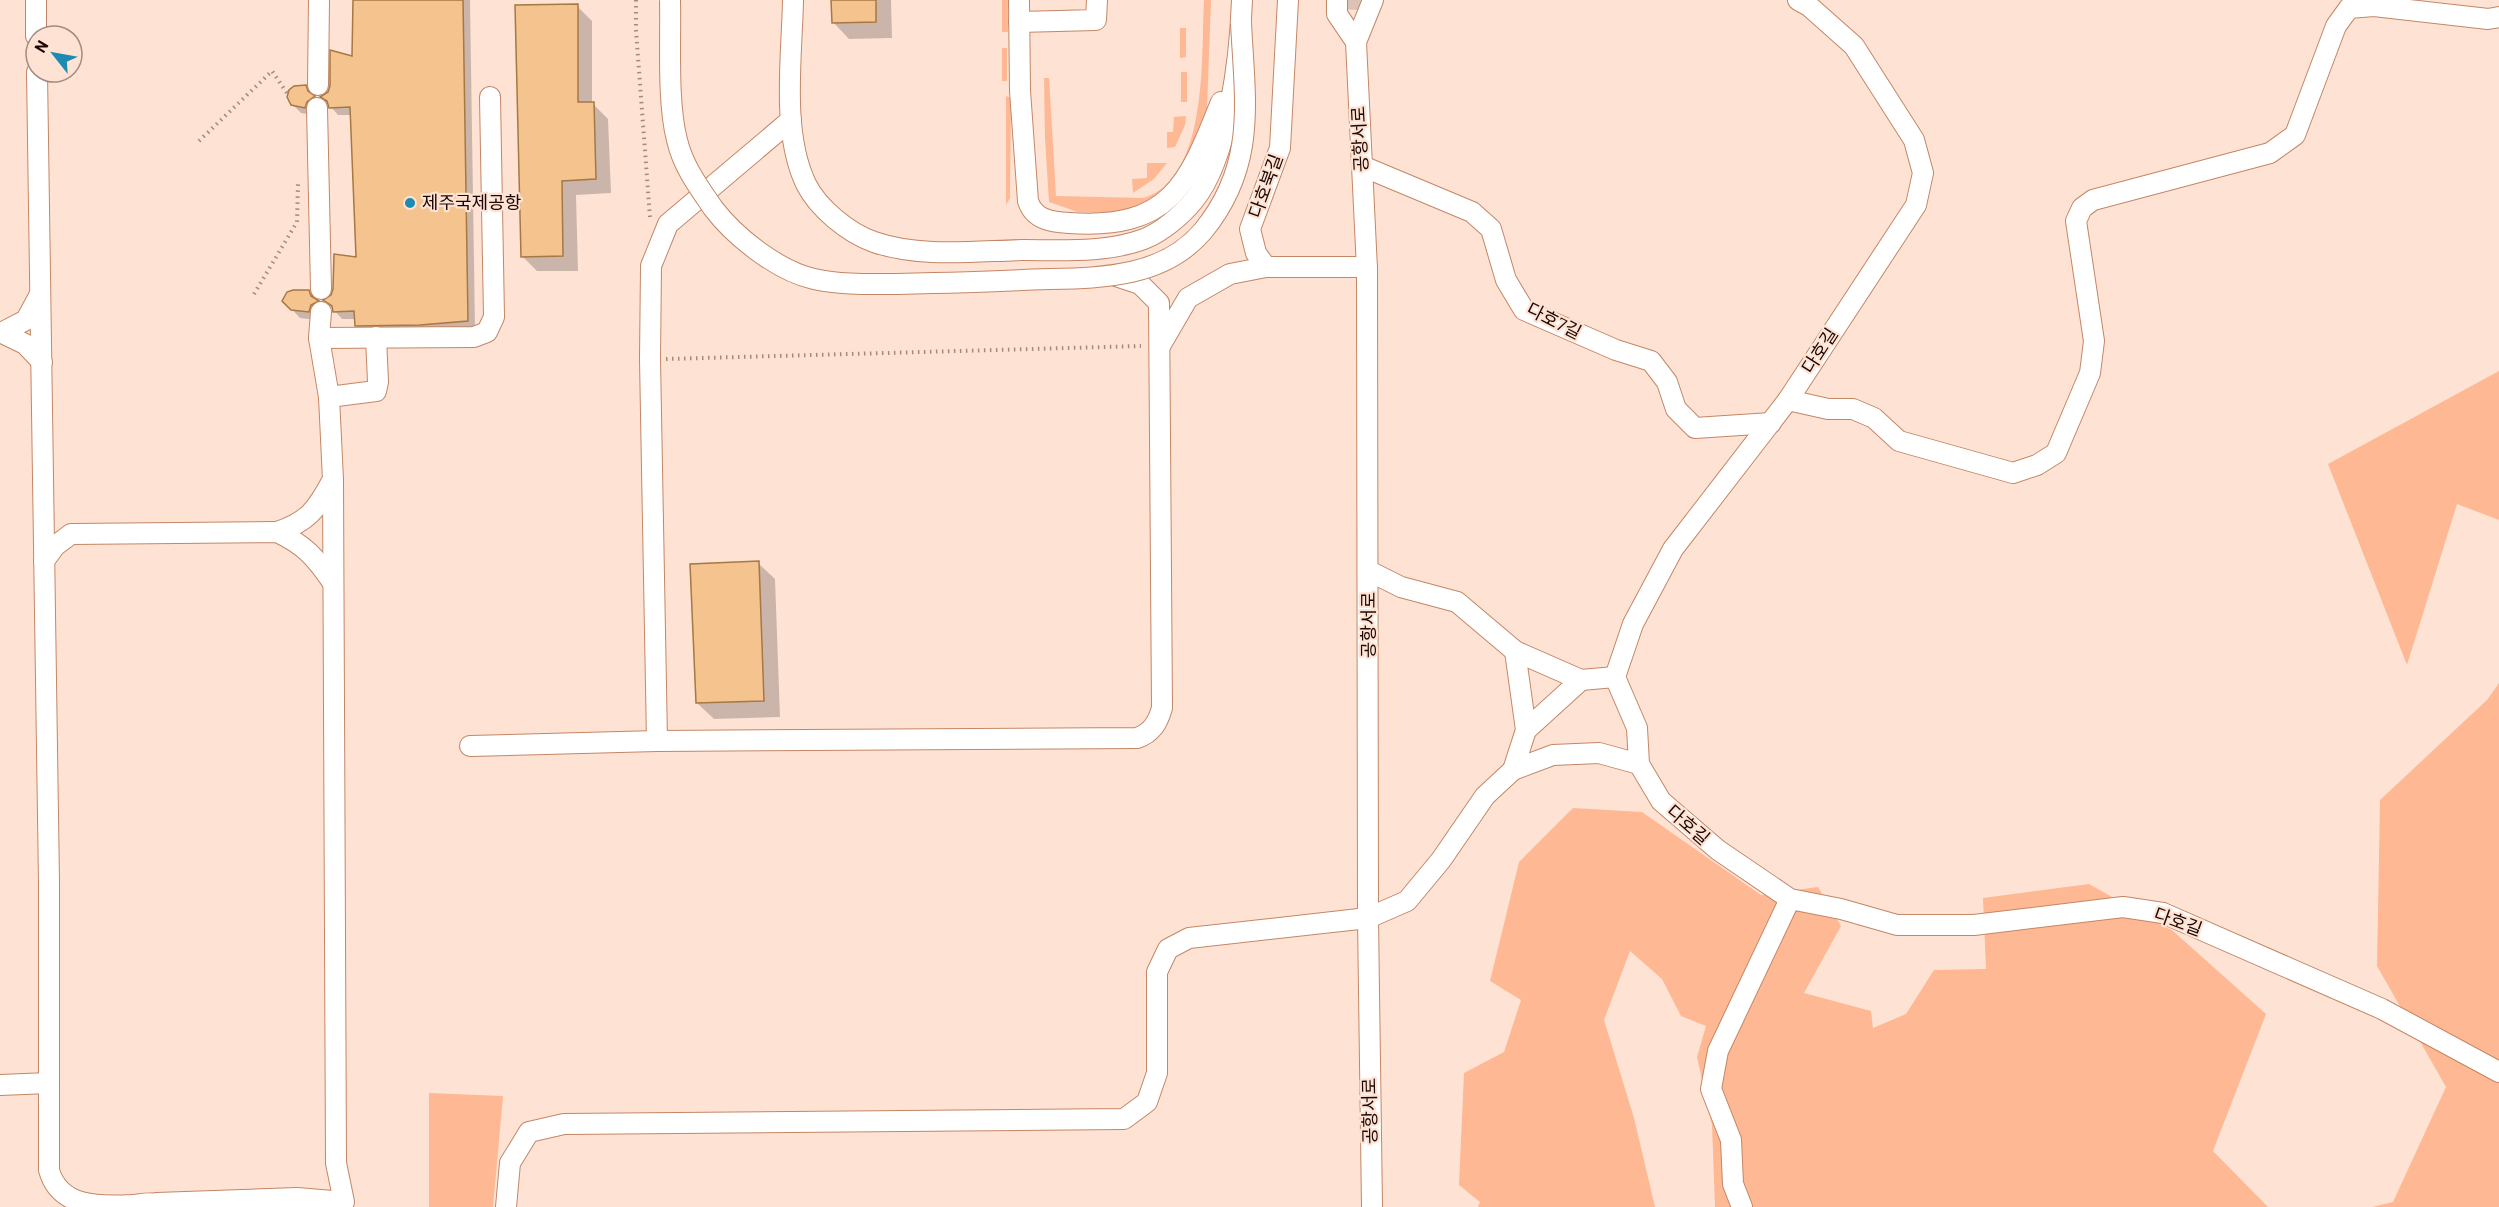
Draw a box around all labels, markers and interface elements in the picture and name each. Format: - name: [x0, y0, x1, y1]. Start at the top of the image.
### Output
- north arrow: [24, 24, 84, 84]
- text: N: [30, 37, 52, 55]
- street label: 공항서로: [1346, 105, 1372, 173]
- street label: 다호북길: [1243, 151, 1287, 221]
- place label: 제주국제공항: [422, 191, 521, 213]
- marker: 제주국제공항: [403, 196, 417, 210]
- street label: 다호7길: [1524, 297, 1585, 343]
- street label: 다호길: [1796, 324, 1842, 377]
- street label: 공항서로: [1357, 592, 1379, 658]
- street label: 다호길: [1663, 800, 1715, 849]
- street label: 다호길: [2151, 902, 2205, 940]
- street label: 공항서로: [1357, 1078, 1381, 1144]

